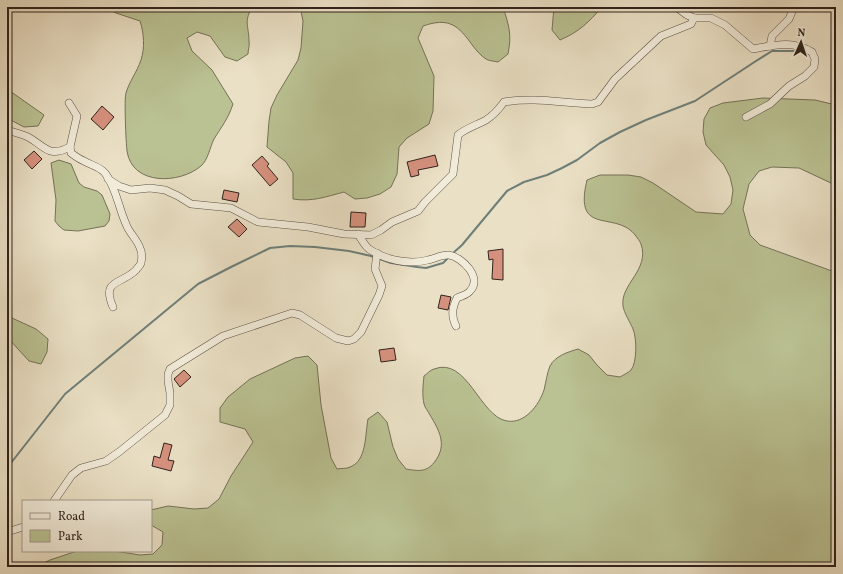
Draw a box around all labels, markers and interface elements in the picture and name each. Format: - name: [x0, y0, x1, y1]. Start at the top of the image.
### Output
- north arrow: [781, 22, 821, 62]
- text: N: [797, 26, 806, 41]
- legend: [22, 500, 152, 552]
- text: Road: [58, 509, 85, 525]
- text: Park: [58, 529, 83, 545]

